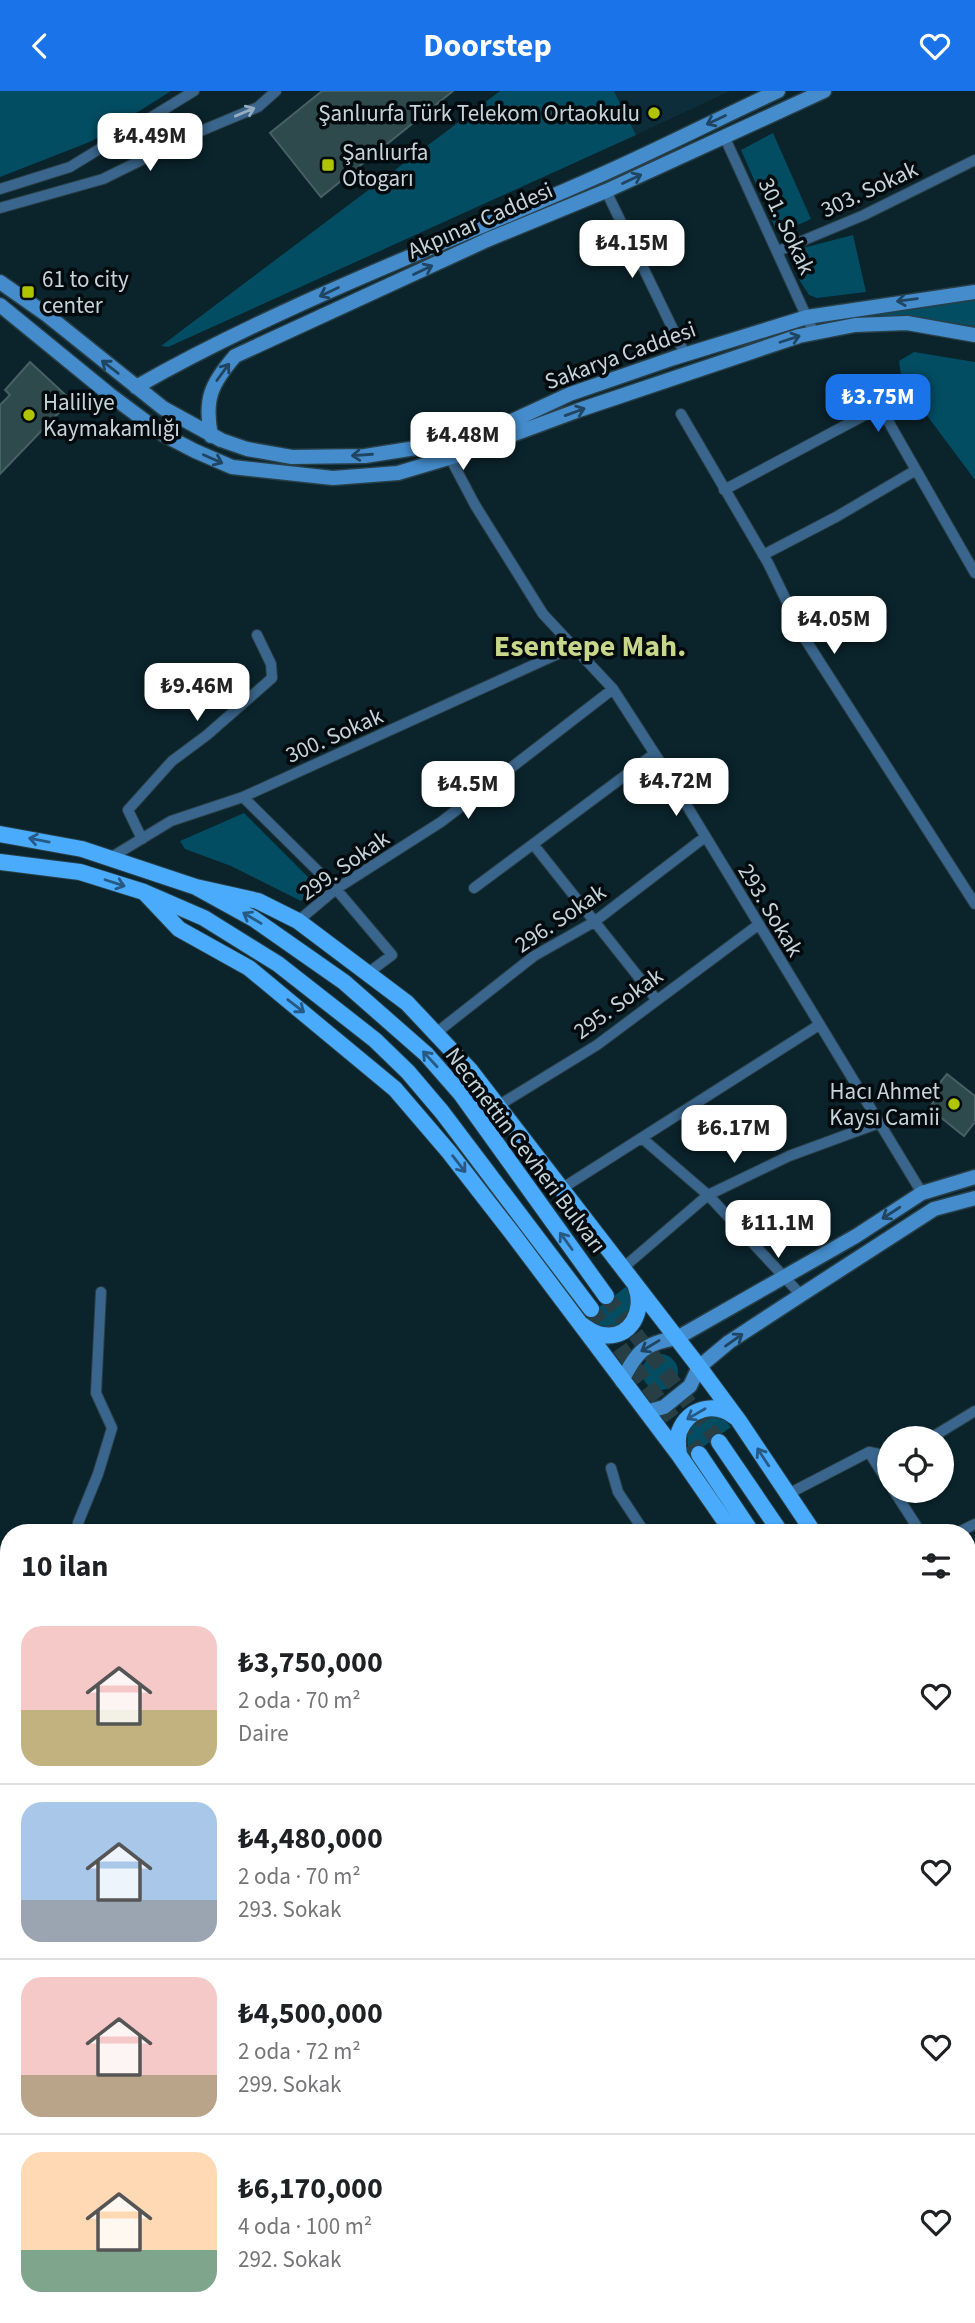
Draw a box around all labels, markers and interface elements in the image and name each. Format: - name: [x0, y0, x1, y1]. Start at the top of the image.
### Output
- text: Doorstep: [423, 23, 552, 69]
- icon: back: [21, 27, 59, 65]
- icon: heart: [916, 27, 954, 65]
- place label: Şanlıurfa Türk Telekom Ortaokulu: [318, 97, 640, 130]
- one-way arrow: [234, 105, 255, 118]
- marker: Şanlıurfa Türk Telekom Ortaokulu: [646, 105, 662, 121]
- pin: ₺4.49M: [93, 113, 207, 173]
- one-way arrow: [706, 114, 727, 127]
- text: ₺4.49M: [113, 119, 187, 152]
- place label: Şanlıurfa Otogarı: [342, 136, 428, 195]
- street label: 303. Sokak: [815, 152, 924, 226]
- marker: Şanlıurfa Otogarı: [320, 157, 336, 173]
- one-way arrow: [621, 172, 642, 186]
- street label: 301. Sokak: [750, 172, 824, 281]
- street label: Akpınar Caddesi: [402, 174, 558, 267]
- pin: ₺4.15M: [575, 221, 689, 280]
- text: ₺4.15M: [595, 226, 669, 259]
- place label: 61 to city center: [42, 263, 129, 322]
- one-way arrow: [412, 263, 433, 276]
- marker: 61 to city center: [20, 284, 36, 300]
- one-way arrow: [319, 287, 340, 300]
- one-way arrow: [896, 294, 919, 307]
- street label: Sakarya Caddesi: [540, 313, 700, 398]
- one-way arrow: [779, 332, 801, 345]
- one-way arrow: [101, 360, 120, 375]
- one-way arrow: [215, 363, 230, 382]
- pin: ₺3.75M: [821, 375, 935, 434]
- text: ₺3.75M: [841, 380, 915, 413]
- place label: Haliliye Kaymakamlığı: [43, 386, 180, 445]
- one-way arrow: [563, 405, 585, 418]
- marker: Haliliye Kaymakamlığı: [21, 407, 37, 423]
- pin: ₺4.48M: [406, 413, 520, 472]
- text: ₺4.48M: [426, 418, 500, 451]
- one-way arrow: [351, 449, 374, 462]
- one-way arrow: [202, 453, 223, 466]
- pin: ₺4.05M: [777, 596, 891, 656]
- text: ₺4.05M: [797, 602, 871, 635]
- district label: Esentepe Mah.: [494, 625, 686, 668]
- pin: ₺9.46M: [140, 663, 254, 723]
- text: ₺9.46M: [160, 669, 234, 702]
- street label: 300. Sokak: [280, 699, 389, 772]
- pin: ₺4.72M: [619, 759, 733, 818]
- pin: ₺4.5M: [419, 761, 517, 821]
- text: ₺4.72M: [639, 764, 713, 797]
- text: ₺4.5M: [438, 767, 498, 800]
- street label: 299. Sokak: [292, 822, 397, 909]
- one-way arrow: [28, 833, 51, 847]
- street label: 293. Sokak: [730, 857, 812, 964]
- street label: 296. Sokak: [508, 875, 613, 961]
- one-way arrow: [104, 877, 126, 890]
- one-way arrow: [242, 911, 262, 925]
- street label: 295. Sokak: [567, 959, 670, 1047]
- one-way arrow: [287, 998, 305, 1013]
- street label: Necmettin Cevheri Bulvarı: [437, 1041, 614, 1260]
- one-way arrow: [421, 1051, 438, 1068]
- place label: Hacı Ahmet Kaysı Camii: [829, 1075, 940, 1134]
- marker: Hacı Ahmet Kaysı Camii: [946, 1096, 962, 1112]
- pin: ₺6.17M: [677, 1105, 791, 1165]
- text: ₺6.17M: [697, 1111, 771, 1144]
- one-way arrow: [451, 1154, 466, 1172]
- pin: ₺11.1M: [721, 1201, 835, 1260]
- text: ₺11.1M: [741, 1206, 815, 1239]
- one-way arrow: [881, 1207, 901, 1221]
- one-way arrow: [559, 1232, 573, 1251]
- one-way arrow: [724, 1333, 743, 1347]
- one-way arrow: [640, 1339, 660, 1353]
- one-way arrow: [686, 1407, 706, 1421]
- map controls: [877, 1426, 954, 1503]
- button: locate: [877, 1426, 954, 1503]
- one-way arrow: [756, 1448, 770, 1467]
- text: 10 ilan: [21, 1545, 109, 1588]
- icon: filters: [917, 1547, 955, 1585]
- text: ₺3,750,000: [238, 1641, 383, 1684]
- icon: home: [77, 1654, 161, 1738]
- icon: heart: [917, 1677, 955, 1715]
- text: 2 oda · 70 m²: [238, 1684, 361, 1717]
- text: Daire: [238, 1717, 289, 1750]
- text: ₺4,480,000: [238, 1817, 383, 1860]
- icon: home: [77, 1830, 161, 1914]
- icon: heart: [917, 1853, 955, 1891]
- text: 2 oda · 70 m²: [238, 1860, 361, 1893]
- text: 293. Sokak: [238, 1893, 342, 1926]
- text: ₺4,500,000: [238, 1992, 383, 2035]
- icon: home: [77, 2005, 161, 2089]
- icon: heart: [917, 2028, 955, 2066]
- text: 2 oda · 72 m²: [238, 2035, 361, 2068]
- text: 299. Sokak: [238, 2068, 342, 2101]
- text: ₺6,170,000: [238, 2167, 383, 2210]
- icon: home: [77, 2180, 161, 2264]
- icon: heart: [917, 2203, 955, 2241]
- text: 4 oda · 100 m²: [238, 2210, 372, 2243]
- text: 292. Sokak: [238, 2243, 342, 2276]

